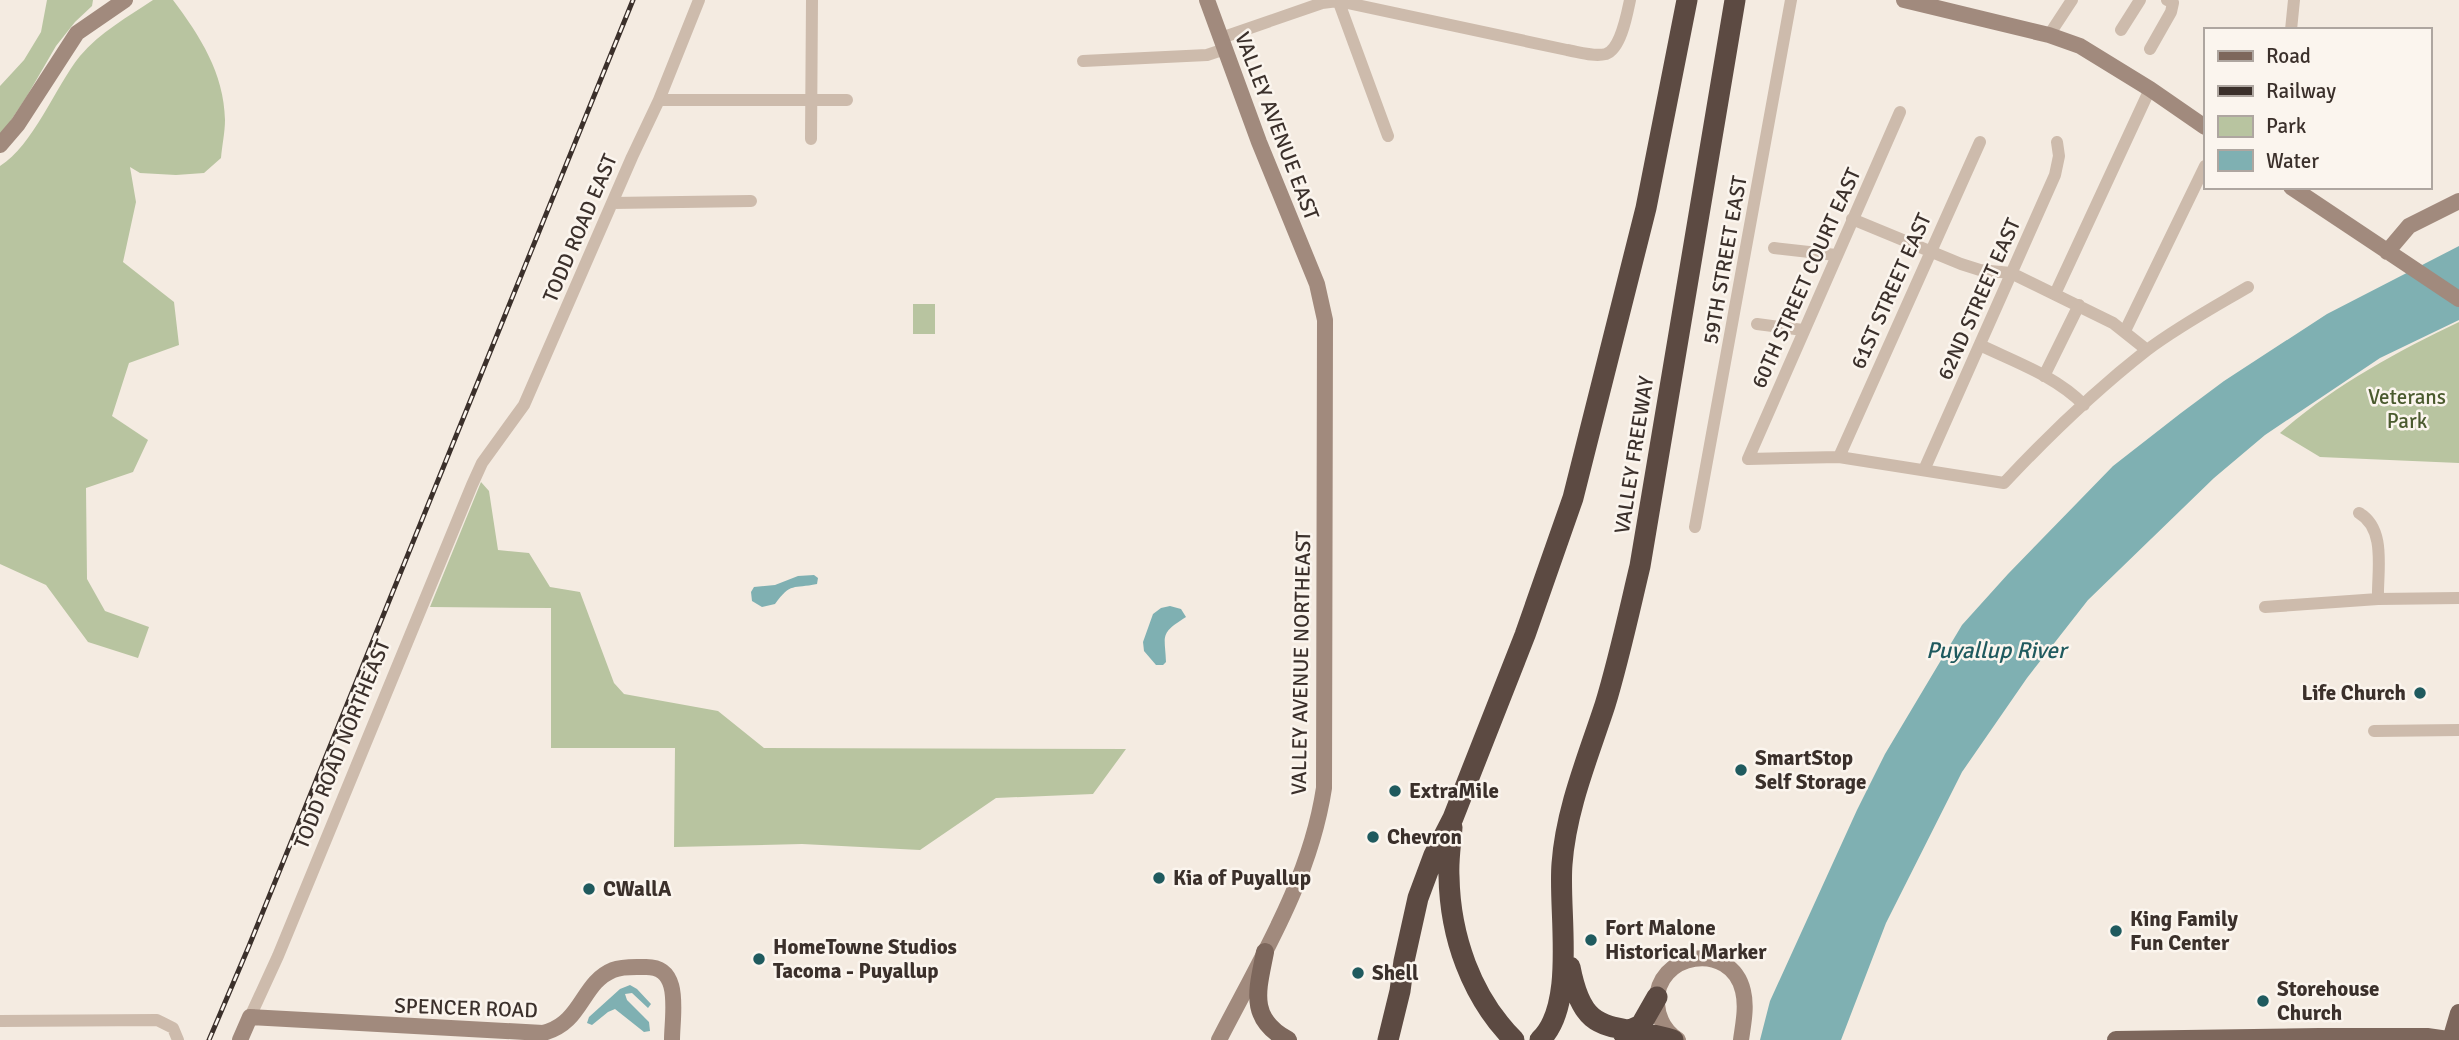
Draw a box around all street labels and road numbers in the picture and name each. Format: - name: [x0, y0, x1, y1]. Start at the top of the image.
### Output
- street label: VALLEY AVENUE EAST: [1229, 28, 1325, 224]
- street label: TODD ROAD EAST: [537, 149, 623, 306]
- street label: 60TH STREET COURT EAST: [1746, 163, 1867, 392]
- street label: 59TH STREET EAST: [1697, 173, 1753, 346]
- street label: 61ST STREET EAST: [1845, 209, 1937, 373]
- street label: 62ND STREET EAST: [1932, 214, 2027, 384]
- street label: VALLEY FREEWAY: [1609, 374, 1659, 536]
- street label: VALLEY AVENUE NORTHEAST: [1286, 530, 1316, 795]
- street label: TODD ROAD NORTHEAST: [288, 635, 396, 852]
- street label: SPENCER ROAD: [394, 992, 538, 1024]

